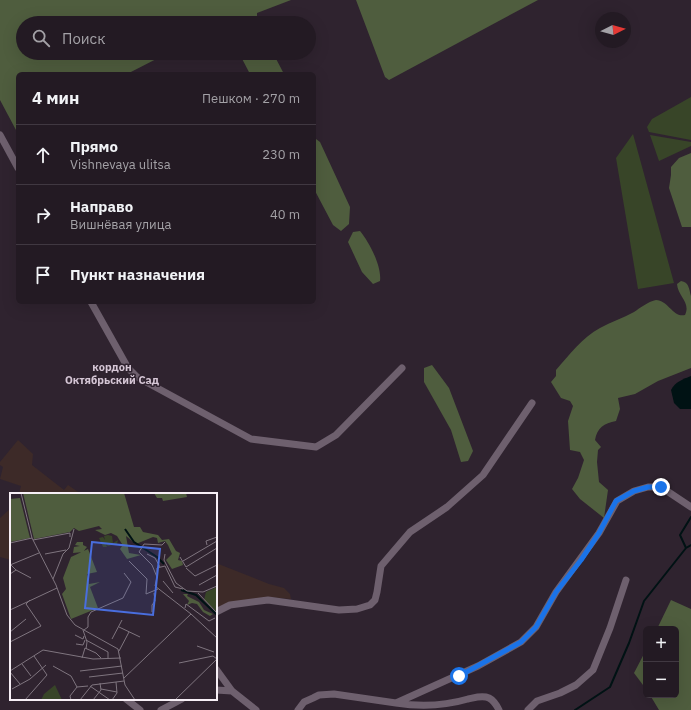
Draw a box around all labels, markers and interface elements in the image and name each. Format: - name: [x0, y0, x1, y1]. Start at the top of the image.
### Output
- north arrow: [595, 12, 631, 48]
- search box: [16, 16, 316, 60]
- icon: search: [30, 27, 52, 49]
- text: Поиск: [62, 29, 105, 48]
- text: 4 мин: [32, 87, 79, 109]
- text: Пешком · 270 m: [202, 90, 300, 107]
- text: Прямо: [70, 137, 118, 156]
- icon: ahead: [32, 144, 54, 166]
- text: 230 m: [262, 146, 300, 163]
- text: Vishnevaya ulitsa: [70, 156, 171, 173]
- text: Направо: [70, 197, 133, 216]
- icon: right: [32, 204, 54, 226]
- text: 40 m: [270, 206, 300, 223]
- text: Вишнёвая улица: [70, 216, 171, 233]
- icon: arrive: [32, 264, 54, 286]
- text: Пункт назначения: [70, 265, 205, 284]
- district label: кордон Октябрьский Сад: [65, 360, 160, 387]
- route end: [652, 478, 670, 496]
- inset map: [10, 493, 217, 700]
- map controls: [643, 626, 679, 698]
- button: +: [643, 626, 679, 662]
- button: −: [643, 662, 679, 698]
- route start: [450, 667, 468, 685]

